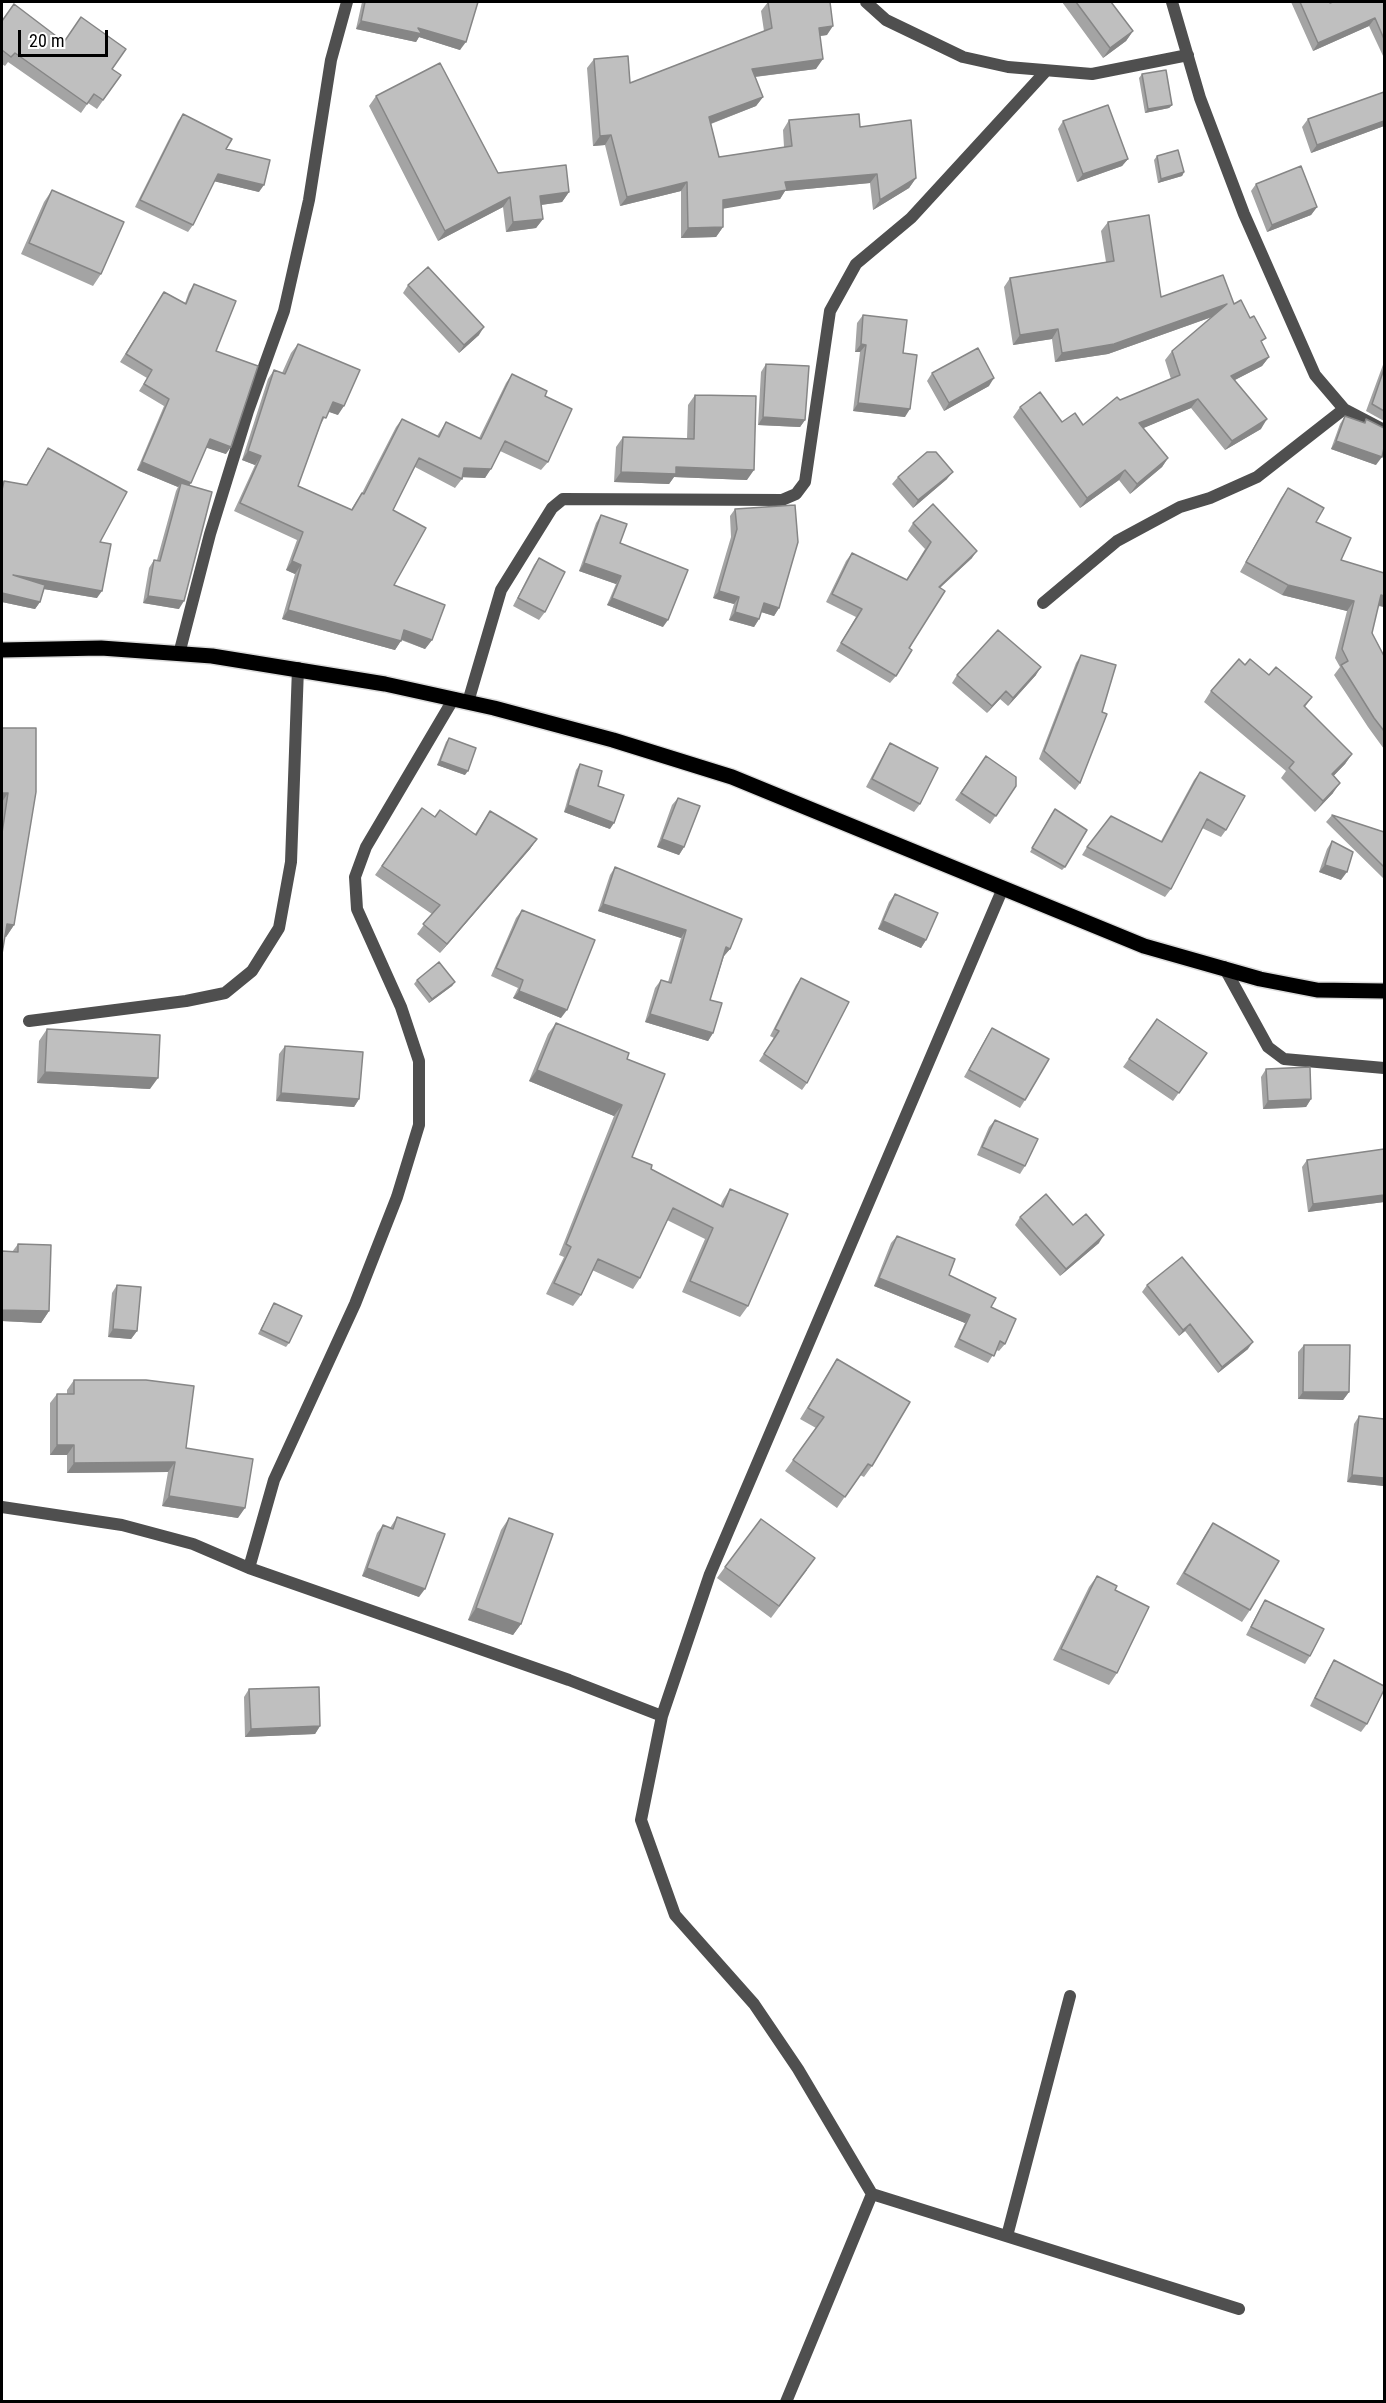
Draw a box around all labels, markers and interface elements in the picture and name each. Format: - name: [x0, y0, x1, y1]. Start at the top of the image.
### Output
- scale bar: [21, 18, 111, 56]
- text: 20 m: [29, 30, 64, 51]

